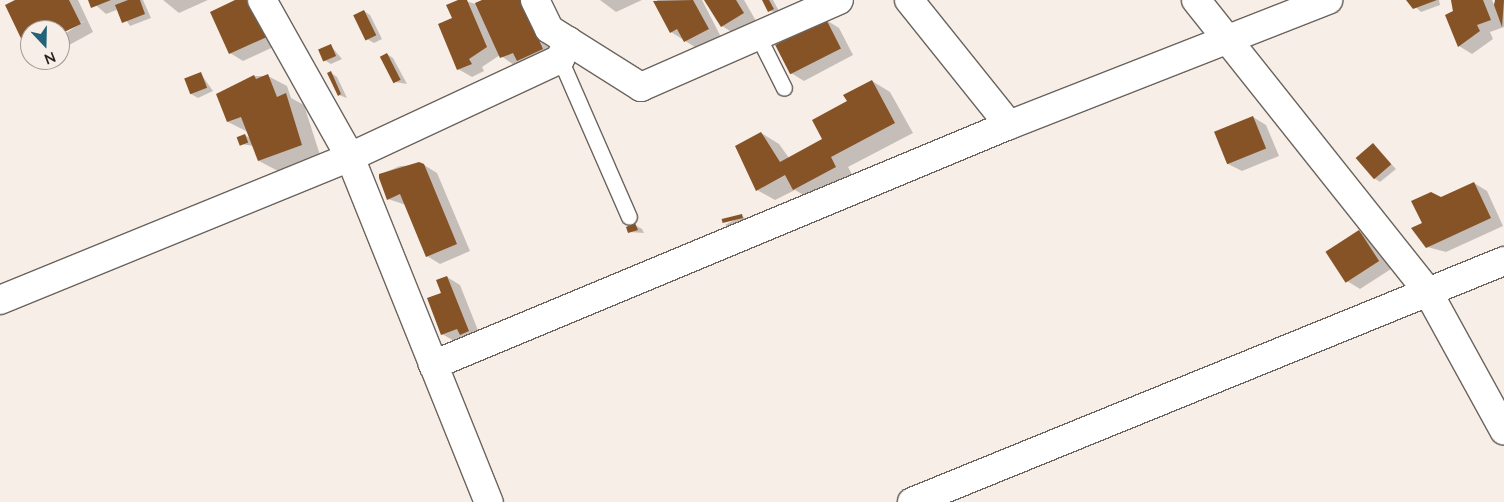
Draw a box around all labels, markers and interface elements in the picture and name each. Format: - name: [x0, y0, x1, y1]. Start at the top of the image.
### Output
- north arrow: [20, 20, 70, 70]
- text: N: [42, 49, 58, 68]

